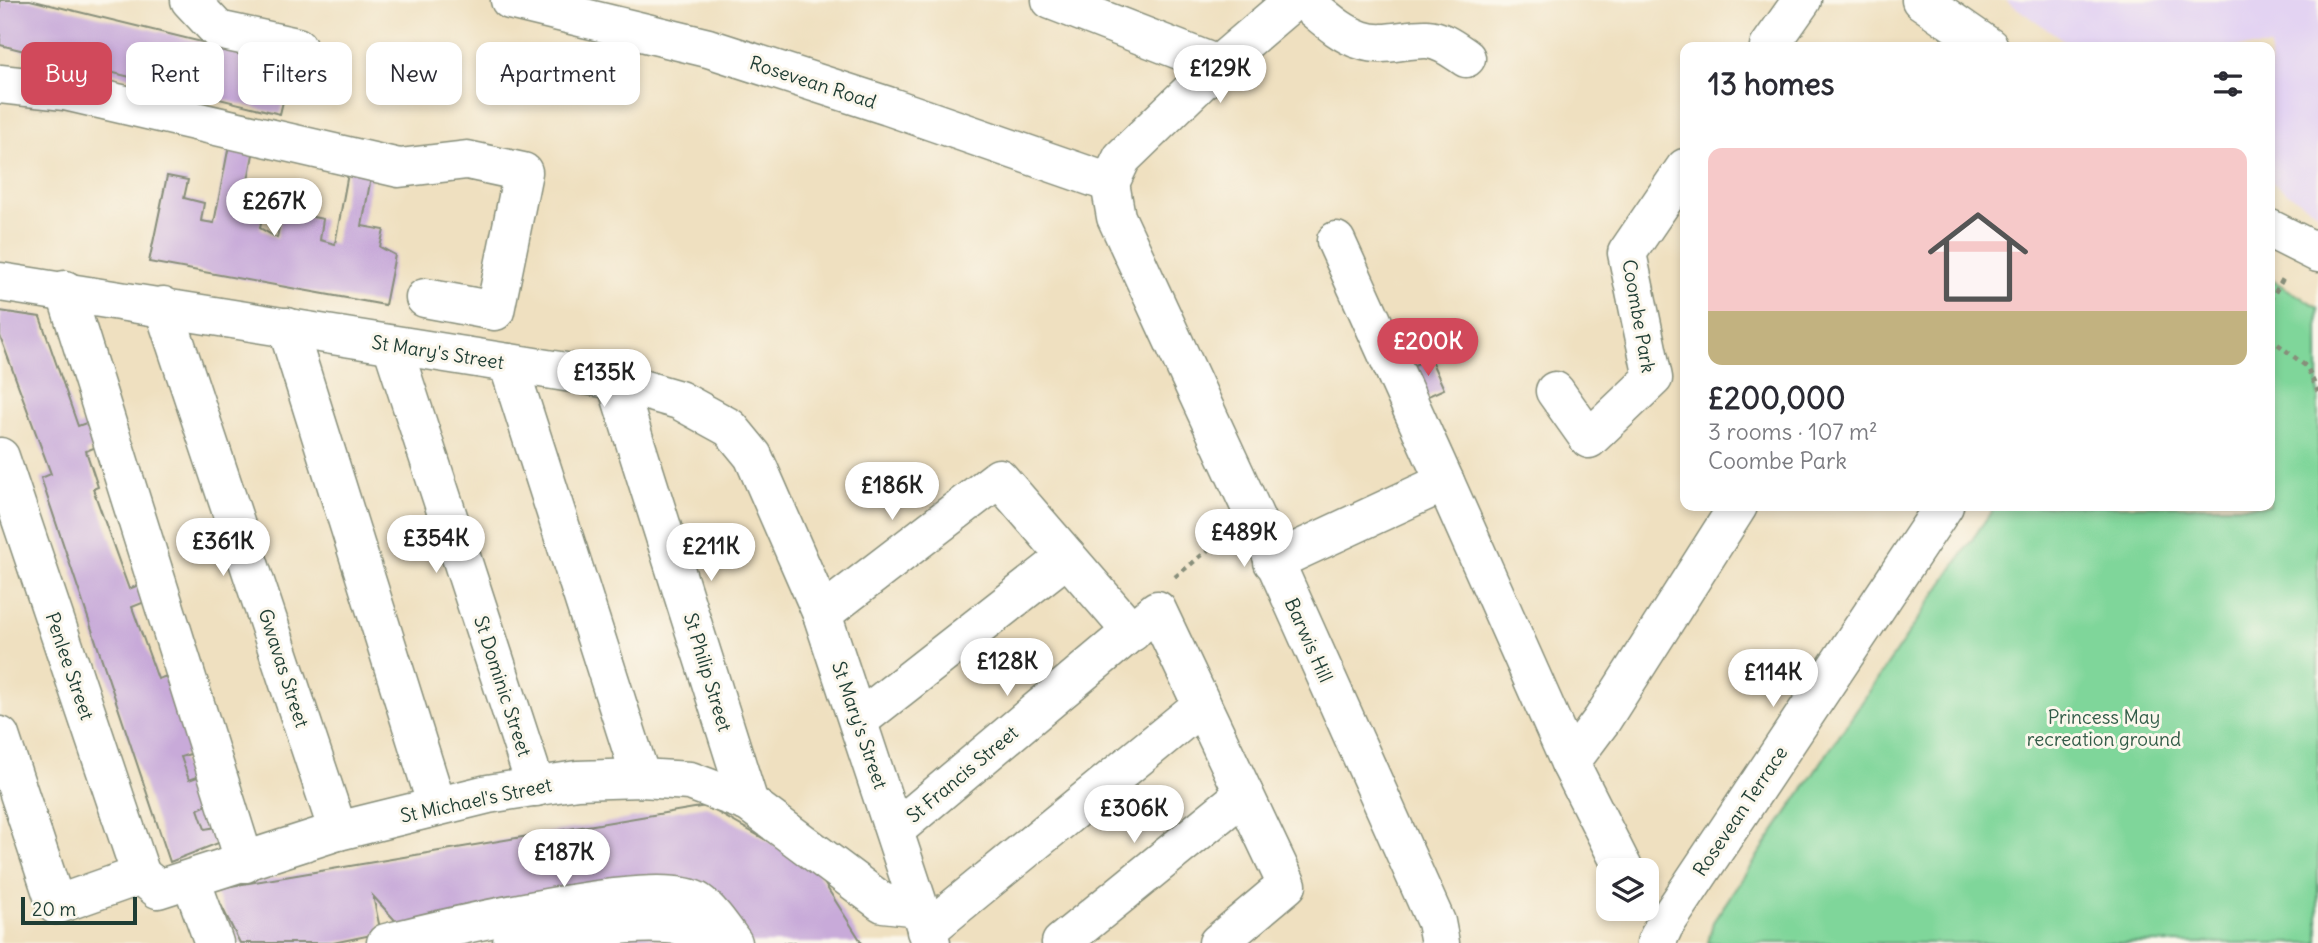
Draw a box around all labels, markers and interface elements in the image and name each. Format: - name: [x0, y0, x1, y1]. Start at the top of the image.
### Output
- chip: Buy: [21, 42, 112, 105]
- chip: Rent: [126, 42, 224, 105]
- chip: Filters: [238, 42, 352, 105]
- chip: New: [366, 42, 462, 105]
- chip: Apartment: [476, 42, 640, 105]
- pin: £129K: [1171, 46, 1269, 105]
- street label: Rosevean Road: [747, 50, 879, 114]
- text: £129K: [1189, 53, 1251, 82]
- text: 13 homes: [1708, 65, 1834, 103]
- icon: filters: [2209, 65, 2247, 103]
- pin: £267K: [225, 178, 323, 238]
- text: £267K: [242, 186, 306, 215]
- icon: home: [1915, 194, 2041, 320]
- street label: Coombe Park: [1617, 257, 1661, 375]
- pin: £200K: [1379, 318, 1477, 378]
- text: £200K: [1393, 326, 1463, 355]
- street label: St Mary's Street: [370, 330, 506, 374]
- pin: £135K: [555, 350, 653, 409]
- text: £135K: [573, 357, 635, 386]
- text: £200,000: [1708, 379, 1846, 417]
- text: 3 rooms · 107 m²: [1708, 417, 1878, 446]
- text: Coombe Park: [1708, 446, 1847, 475]
- pin: £186K: [843, 462, 941, 522]
- text: £186K: [861, 470, 923, 499]
- pin: £489K: [1195, 510, 1293, 569]
- pin: £354K: [387, 516, 485, 575]
- text: £489K: [1211, 517, 1277, 546]
- pin: £361K: [174, 518, 272, 578]
- text: £354K: [403, 523, 469, 552]
- pin: £211K: [662, 524, 760, 583]
- text: £361K: [192, 526, 254, 555]
- text: £211K: [682, 531, 740, 560]
- street label: Barwis Hill: [1280, 594, 1338, 686]
- street label: Gwavas Street: [254, 606, 314, 730]
- street label: Penlee Street: [40, 609, 100, 723]
- street label: St Philip Street: [679, 610, 737, 734]
- street label: St Dominic Street: [469, 613, 537, 759]
- pin: £128K: [958, 638, 1056, 698]
- text: £128K: [976, 646, 1038, 675]
- pin: £114K: [1724, 650, 1822, 709]
- text: £114K: [1744, 657, 1802, 686]
- street label: St Mary's Street: [827, 658, 893, 792]
- park label: Princess May recreation ground: [2027, 705, 2181, 751]
- street label: St Francis Street: [901, 720, 1023, 828]
- street label: Rosevean Terrace: [1688, 741, 1792, 881]
- street label: St Michael's Street: [398, 772, 554, 828]
- pin: £306K: [1085, 786, 1183, 845]
- text: £306K: [1100, 793, 1168, 822]
- pin: £187K: [515, 830, 613, 889]
- text: £187K: [534, 837, 594, 866]
- map controls: [1596, 858, 1659, 921]
- button: layers: [1596, 858, 1659, 921]
- scale bar: [21, 894, 136, 926]
- text: 20 m: [32, 897, 76, 921]

